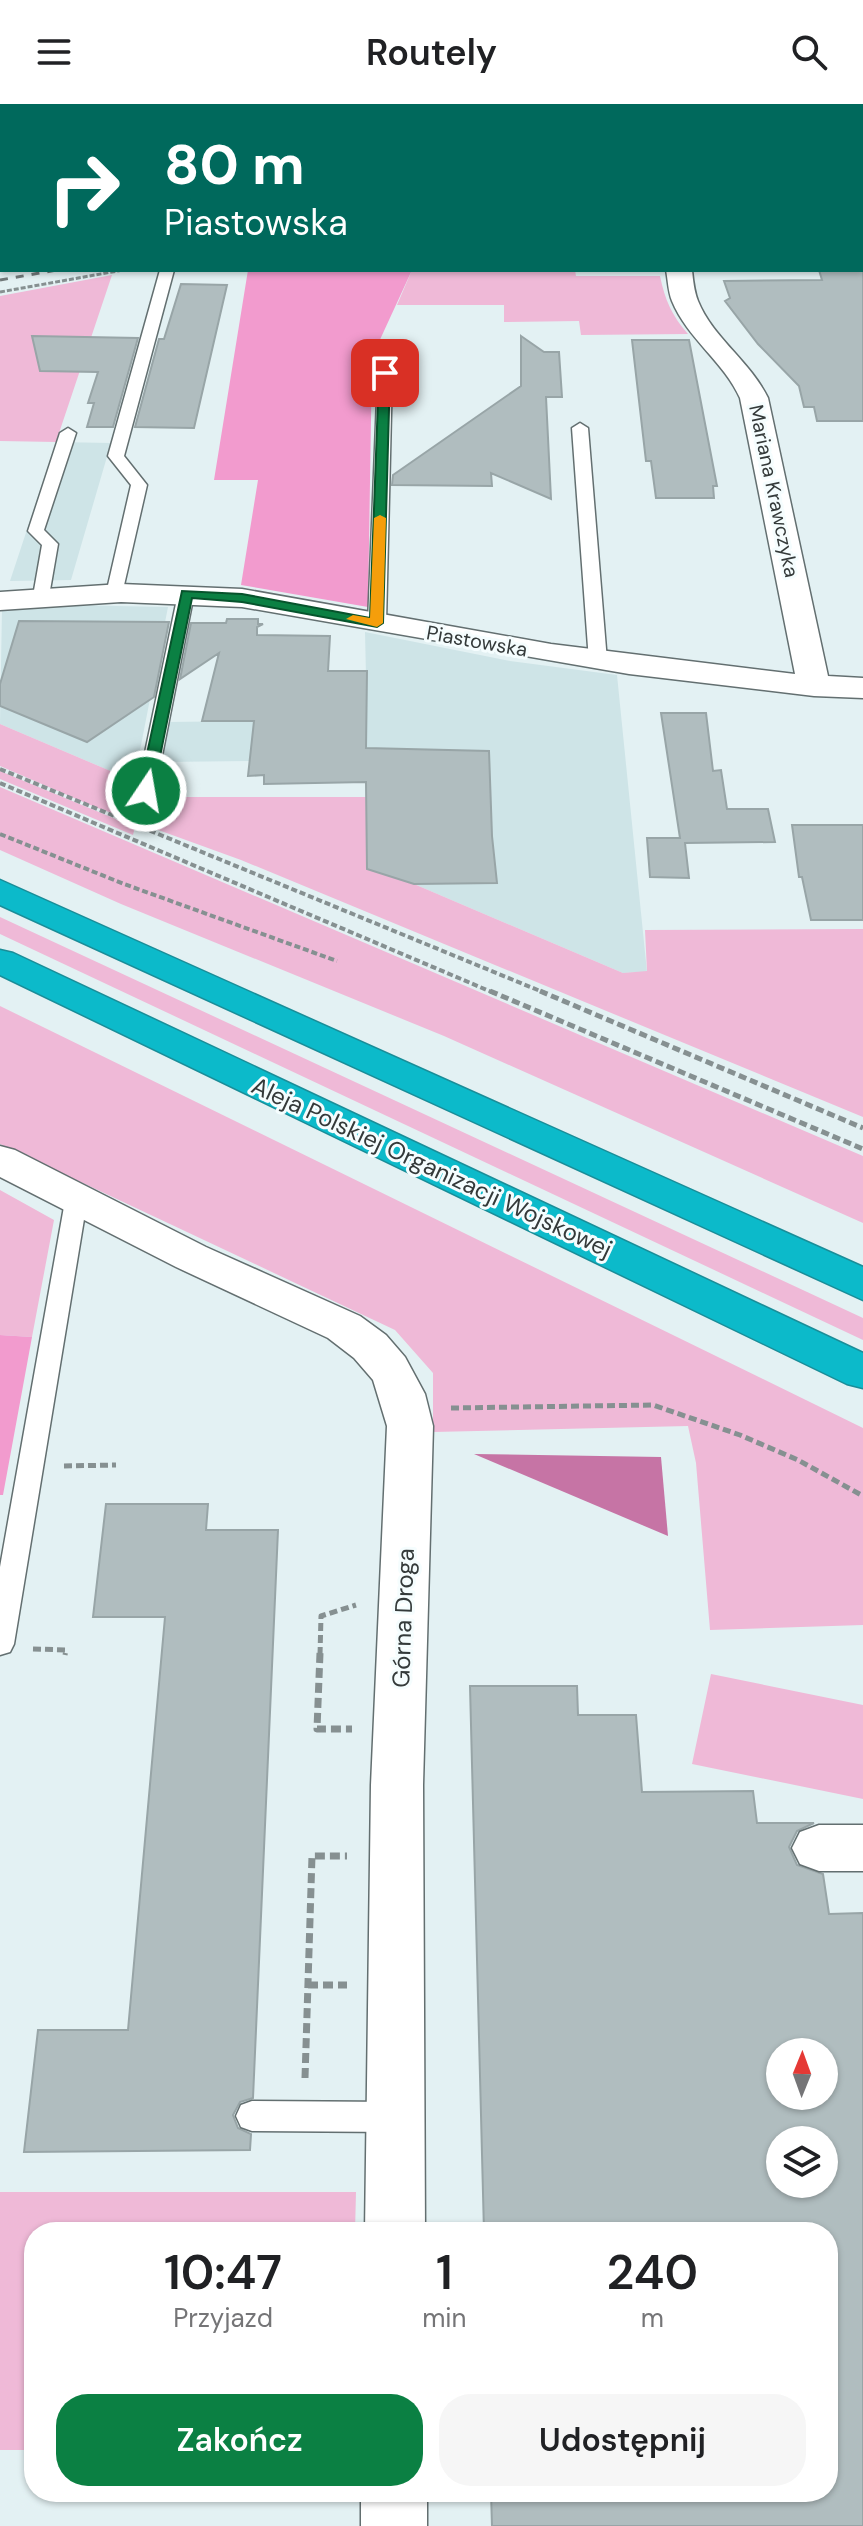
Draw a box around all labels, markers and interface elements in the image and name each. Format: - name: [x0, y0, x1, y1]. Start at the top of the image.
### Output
- text: Routely: [366, 29, 497, 76]
- icon: menu: [32, 30, 76, 74]
- icon: search: [787, 30, 831, 74]
- text: 80 m: [164, 128, 305, 201]
- icon: right: [32, 136, 136, 240]
- text: Piastowska: [164, 199, 348, 246]
- pin: [351, 339, 419, 407]
- icon: arrive: [363, 351, 407, 395]
- street label: Mariana Krawczyka: [743, 402, 805, 580]
- street label: Piastowska: [424, 619, 530, 663]
- position arrow: [104, 749, 188, 833]
- street label: Aleja Polskiej Organizacji Wojskowej: [247, 1070, 617, 1264]
- street label: Górna Droga: [385, 1548, 421, 1688]
- north arrow: [766, 2038, 838, 2110]
- map controls: [766, 2038, 838, 2198]
- button: layers: [766, 2126, 838, 2198]
- text: 10:47: [164, 2241, 282, 2304]
- text: 1: [436, 2241, 453, 2304]
- text: 240: [607, 2241, 698, 2304]
- text: Przyjazd: [173, 2301, 273, 2335]
- text: min: [422, 2301, 467, 2335]
- text: m: [641, 2301, 664, 2335]
- button: Zakończ: [56, 2394, 423, 2486]
- button: Udostępnij: [439, 2394, 806, 2486]

